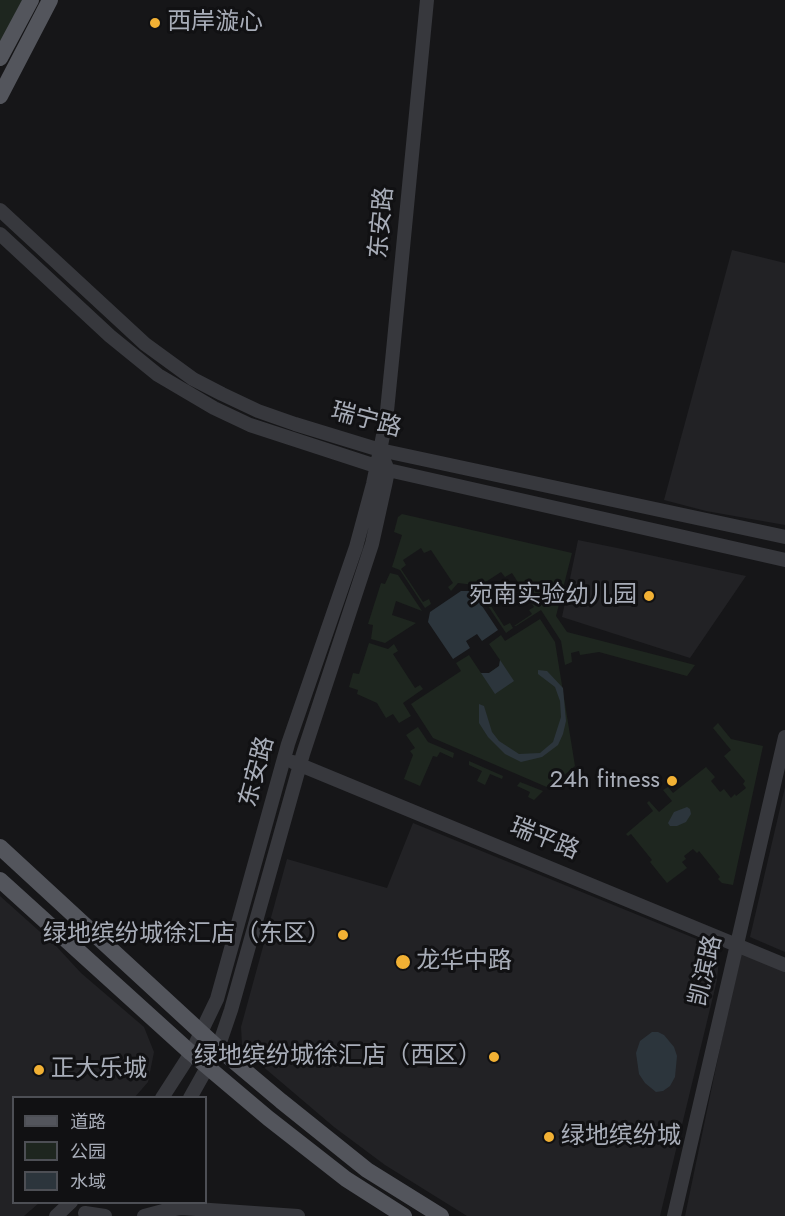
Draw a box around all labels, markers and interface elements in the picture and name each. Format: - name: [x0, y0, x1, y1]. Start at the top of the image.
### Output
- place label: 西岸漩心: [167, 9, 263, 37]
- marker: 西岸漩心: [148, 16, 162, 30]
- street label: 东安路: [366, 186, 400, 260]
- street label: 瑞宁路: [327, 398, 405, 444]
- place label: 宛南实验幼儿园: [469, 582, 637, 610]
- marker: 宛南实验幼儿园: [642, 589, 656, 603]
- street label: 东安路: [235, 733, 281, 811]
- place label: 24h fitness: [549, 767, 660, 795]
- marker: 24h fitness: [665, 774, 679, 788]
- street label: 瑞平路: [505, 813, 583, 867]
- place label: 绿地缤纷城徐汇店（东区）: [43, 921, 331, 949]
- marker: 绿地缤纷城徐汇店（东区）: [336, 928, 350, 942]
- street label: 凯滨路: [685, 933, 729, 1009]
- place label: 龙华中路: [416, 948, 512, 976]
- marker: 龙华中路: [394, 953, 412, 971]
- place label: 绿地缤纷城徐汇店（西区）: [194, 1043, 482, 1071]
- marker: 绿地缤纷城徐汇店（西区）: [487, 1050, 501, 1064]
- place label: 正大乐城: [51, 1056, 147, 1084]
- marker: 正大乐城: [32, 1063, 46, 1077]
- legend: [12, 1096, 207, 1204]
- text: 道路: [70, 1109, 106, 1135]
- place label: 绿地缤纷城: [561, 1123, 681, 1151]
- marker: 绿地缤纷城: [542, 1130, 556, 1144]
- text: 公园: [70, 1139, 106, 1165]
- text: 水域: [70, 1169, 106, 1195]

